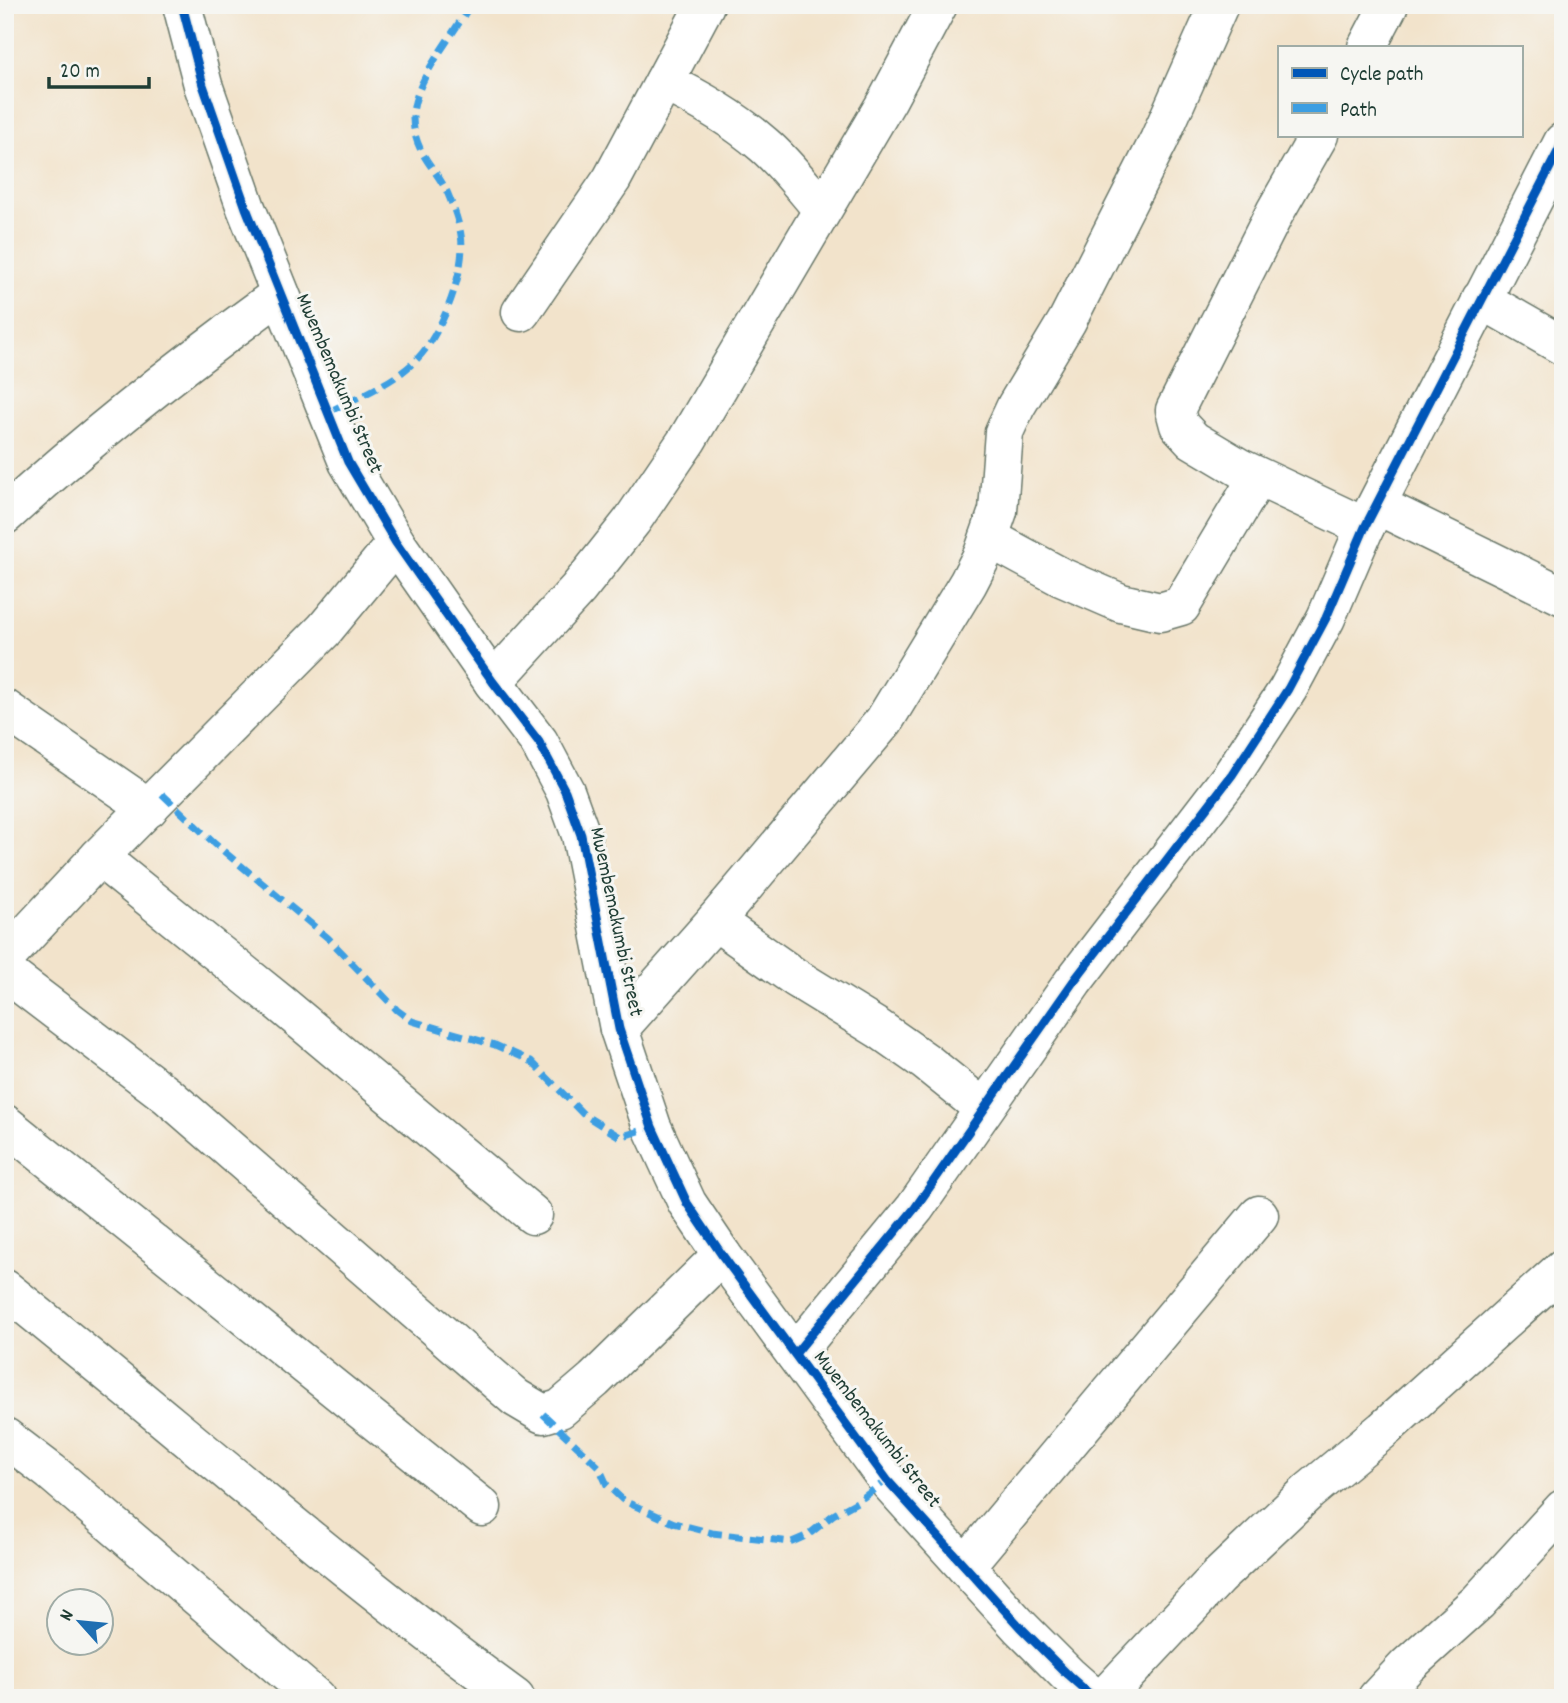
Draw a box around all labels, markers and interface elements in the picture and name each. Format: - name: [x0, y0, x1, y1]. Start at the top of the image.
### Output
- scale bar: [49, 46, 149, 90]
- legend: [1278, 46, 1522, 136]
- text: 20 m: [60, 58, 100, 88]
- text: Cycle path: [1340, 61, 1423, 91]
- text: Path: [1340, 97, 1377, 127]
- street label: Mwembemakumbi Street: [286, 289, 390, 479]
- street label: Mwembemakumbi Street: [580, 825, 650, 1020]
- street label: Mwembemakumbi Street: [805, 1345, 947, 1515]
- north arrow: [46, 1588, 116, 1658]
- text: N: [54, 1606, 82, 1626]

